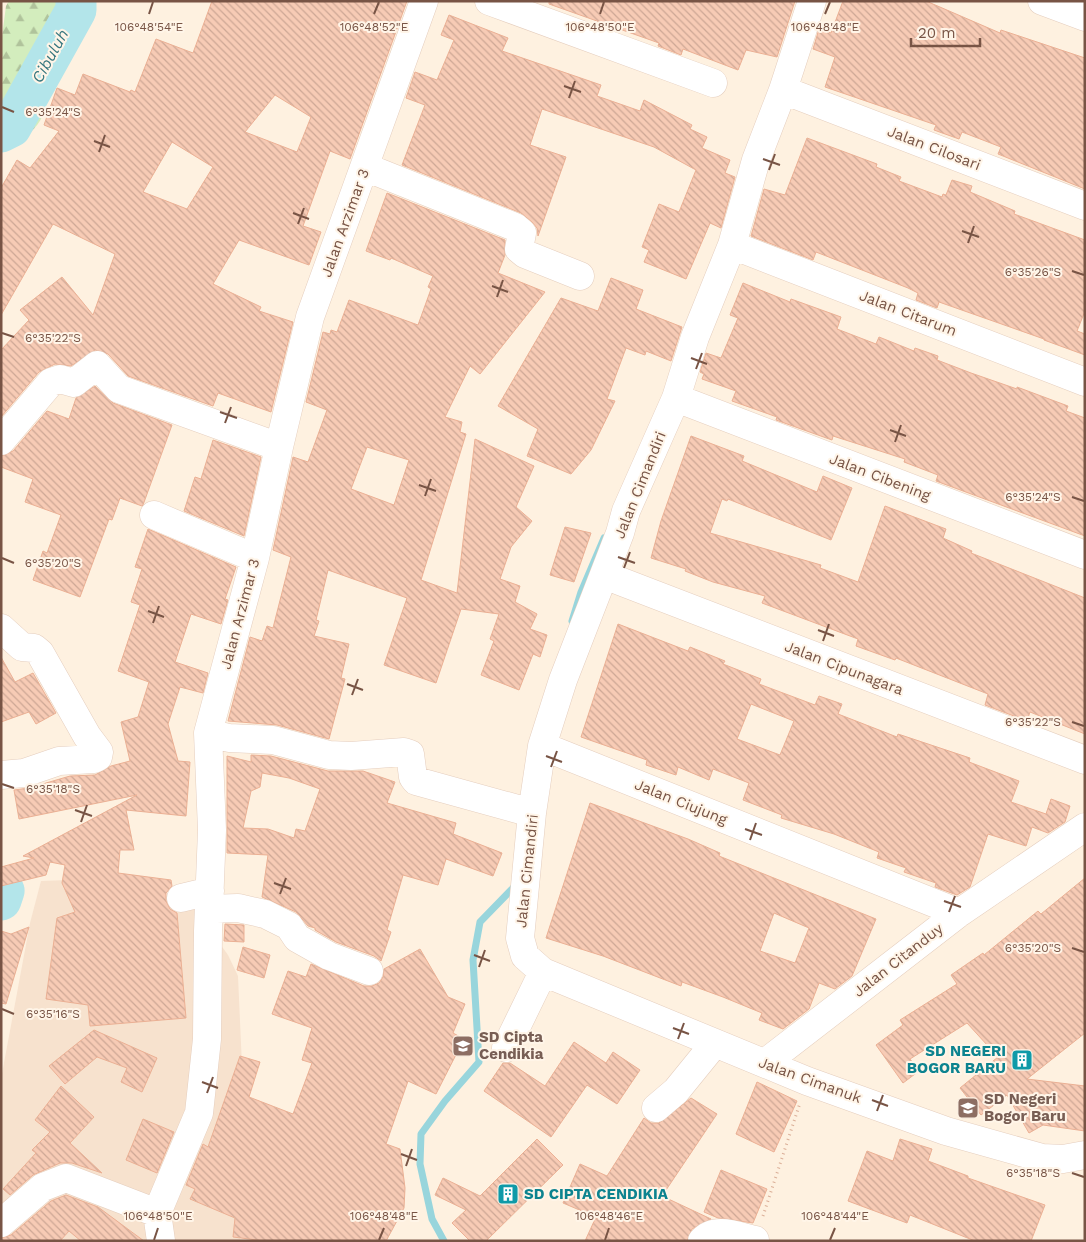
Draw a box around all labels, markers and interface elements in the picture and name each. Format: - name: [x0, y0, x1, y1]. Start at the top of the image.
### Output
- scale bar: [911, 15, 980, 47]
- text: 106°48'54"E: [115, 20, 184, 34]
- text: 106°48'52"E: [340, 20, 409, 34]
- text: 106°48'50"E: [565, 20, 635, 34]
- text: 106°48'48"E: [791, 20, 859, 34]
- text: 20 m: [918, 24, 956, 42]
- water label: Cibuluh: [28, 26, 72, 86]
- text: 6°35'24"S: [25, 105, 81, 119]
- street label: Jalan Cilosari: [885, 122, 983, 174]
- street label: Jalan Arzimar 3: [317, 166, 373, 280]
- text: 6°35'26"S: [1005, 265, 1061, 279]
- street label: Jalan Citarum: [857, 286, 959, 340]
- text: 6°35'22"S: [25, 331, 81, 345]
- street label: Jalan Cimandiri: [610, 429, 670, 541]
- street label: Jalan Cibening: [827, 449, 933, 505]
- text: 6°35'24"S: [1005, 490, 1061, 504]
- text: 6°35'20"S: [25, 556, 81, 570]
- street label: Jalan Arzimar 3: [217, 557, 263, 671]
- street label: Jalan Cipunagara: [782, 637, 906, 699]
- text: 6°35'22"S: [1005, 715, 1061, 729]
- street label: Jalan Ciujung: [632, 775, 730, 829]
- text: 6°35'18"S: [26, 782, 80, 796]
- street label: Jalan Cimandiri: [512, 813, 542, 929]
- street label: Jalan Citanduy: [850, 919, 947, 1001]
- text: 6°35'20"S: [1005, 941, 1061, 955]
- text: 6°35'16"S: [26, 1007, 80, 1021]
- place label: SD Cipta Cendikia: [479, 1028, 544, 1063]
- school or university icon: SD Cipta Cendikia: [451, 1034, 475, 1058]
- place label: SD NEGERI BOGOR BARU: [907, 1042, 1006, 1077]
- building icon: SD NEGERI BOGOR BARU: [1010, 1048, 1034, 1072]
- street label: Jalan Cimanuk: [756, 1053, 864, 1107]
- place label: SD Negeri Bogor Baru: [984, 1090, 1066, 1125]
- school or university icon: SD Negeri Bogor Baru: [956, 1096, 980, 1120]
- text: 6°35'18"S: [1006, 1166, 1060, 1180]
- building icon: SD CIPTA CENDIKIA: [496, 1182, 520, 1206]
- place label: SD CIPTA CENDIKIA: [524, 1185, 669, 1203]
- text: 106°48'50"E: [123, 1209, 193, 1223]
- text: 106°48'48"E: [350, 1209, 418, 1223]
- text: 106°48'46"E: [575, 1209, 643, 1223]
- text: 106°48'44"E: [801, 1209, 869, 1223]

